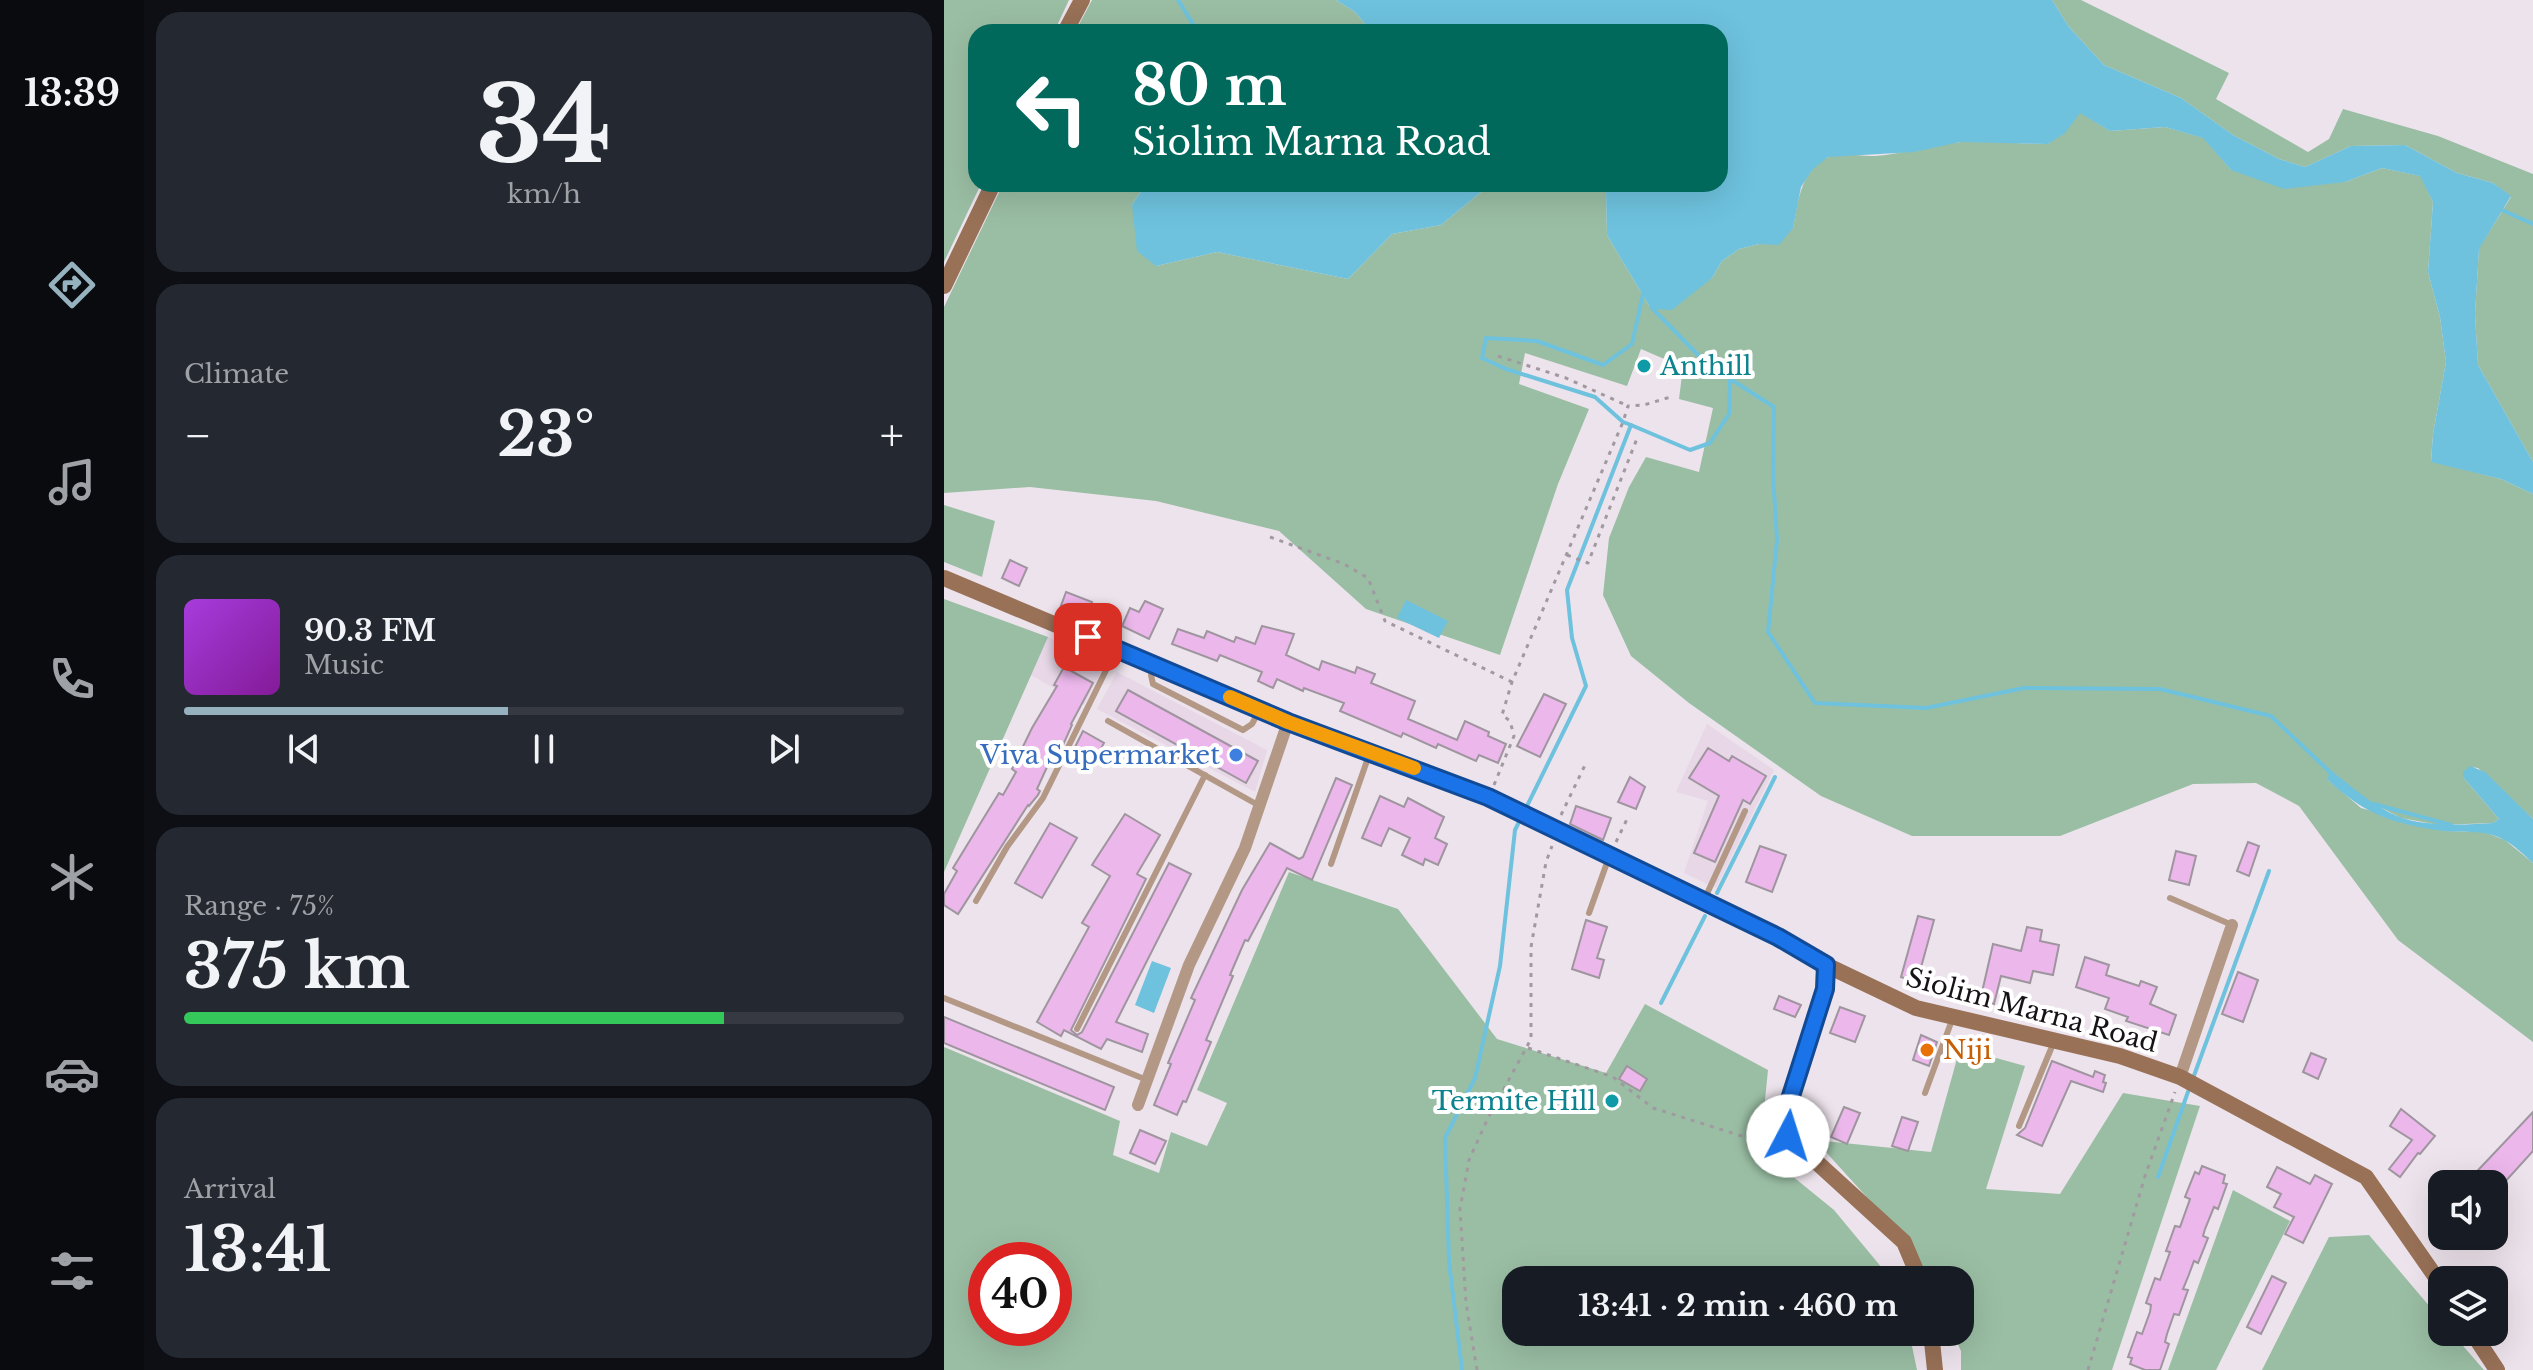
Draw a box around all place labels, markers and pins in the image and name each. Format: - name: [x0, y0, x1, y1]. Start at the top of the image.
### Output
- place label: Anthill: [1659, 350, 1751, 382]
- marker: Anthill: [1635, 357, 1653, 375]
- pin: [1054, 603, 1122, 671]
- place label: Viva Supermarket: [979, 739, 1220, 771]
- marker: Viva Supermarket: [1227, 746, 1245, 764]
- place label: Niji: [1943, 1034, 1992, 1066]
- marker: Niji: [1918, 1041, 1936, 1059]
- place label: Termite Hill: [1432, 1085, 1596, 1117]
- marker: Termite Hill: [1603, 1092, 1621, 1110]

